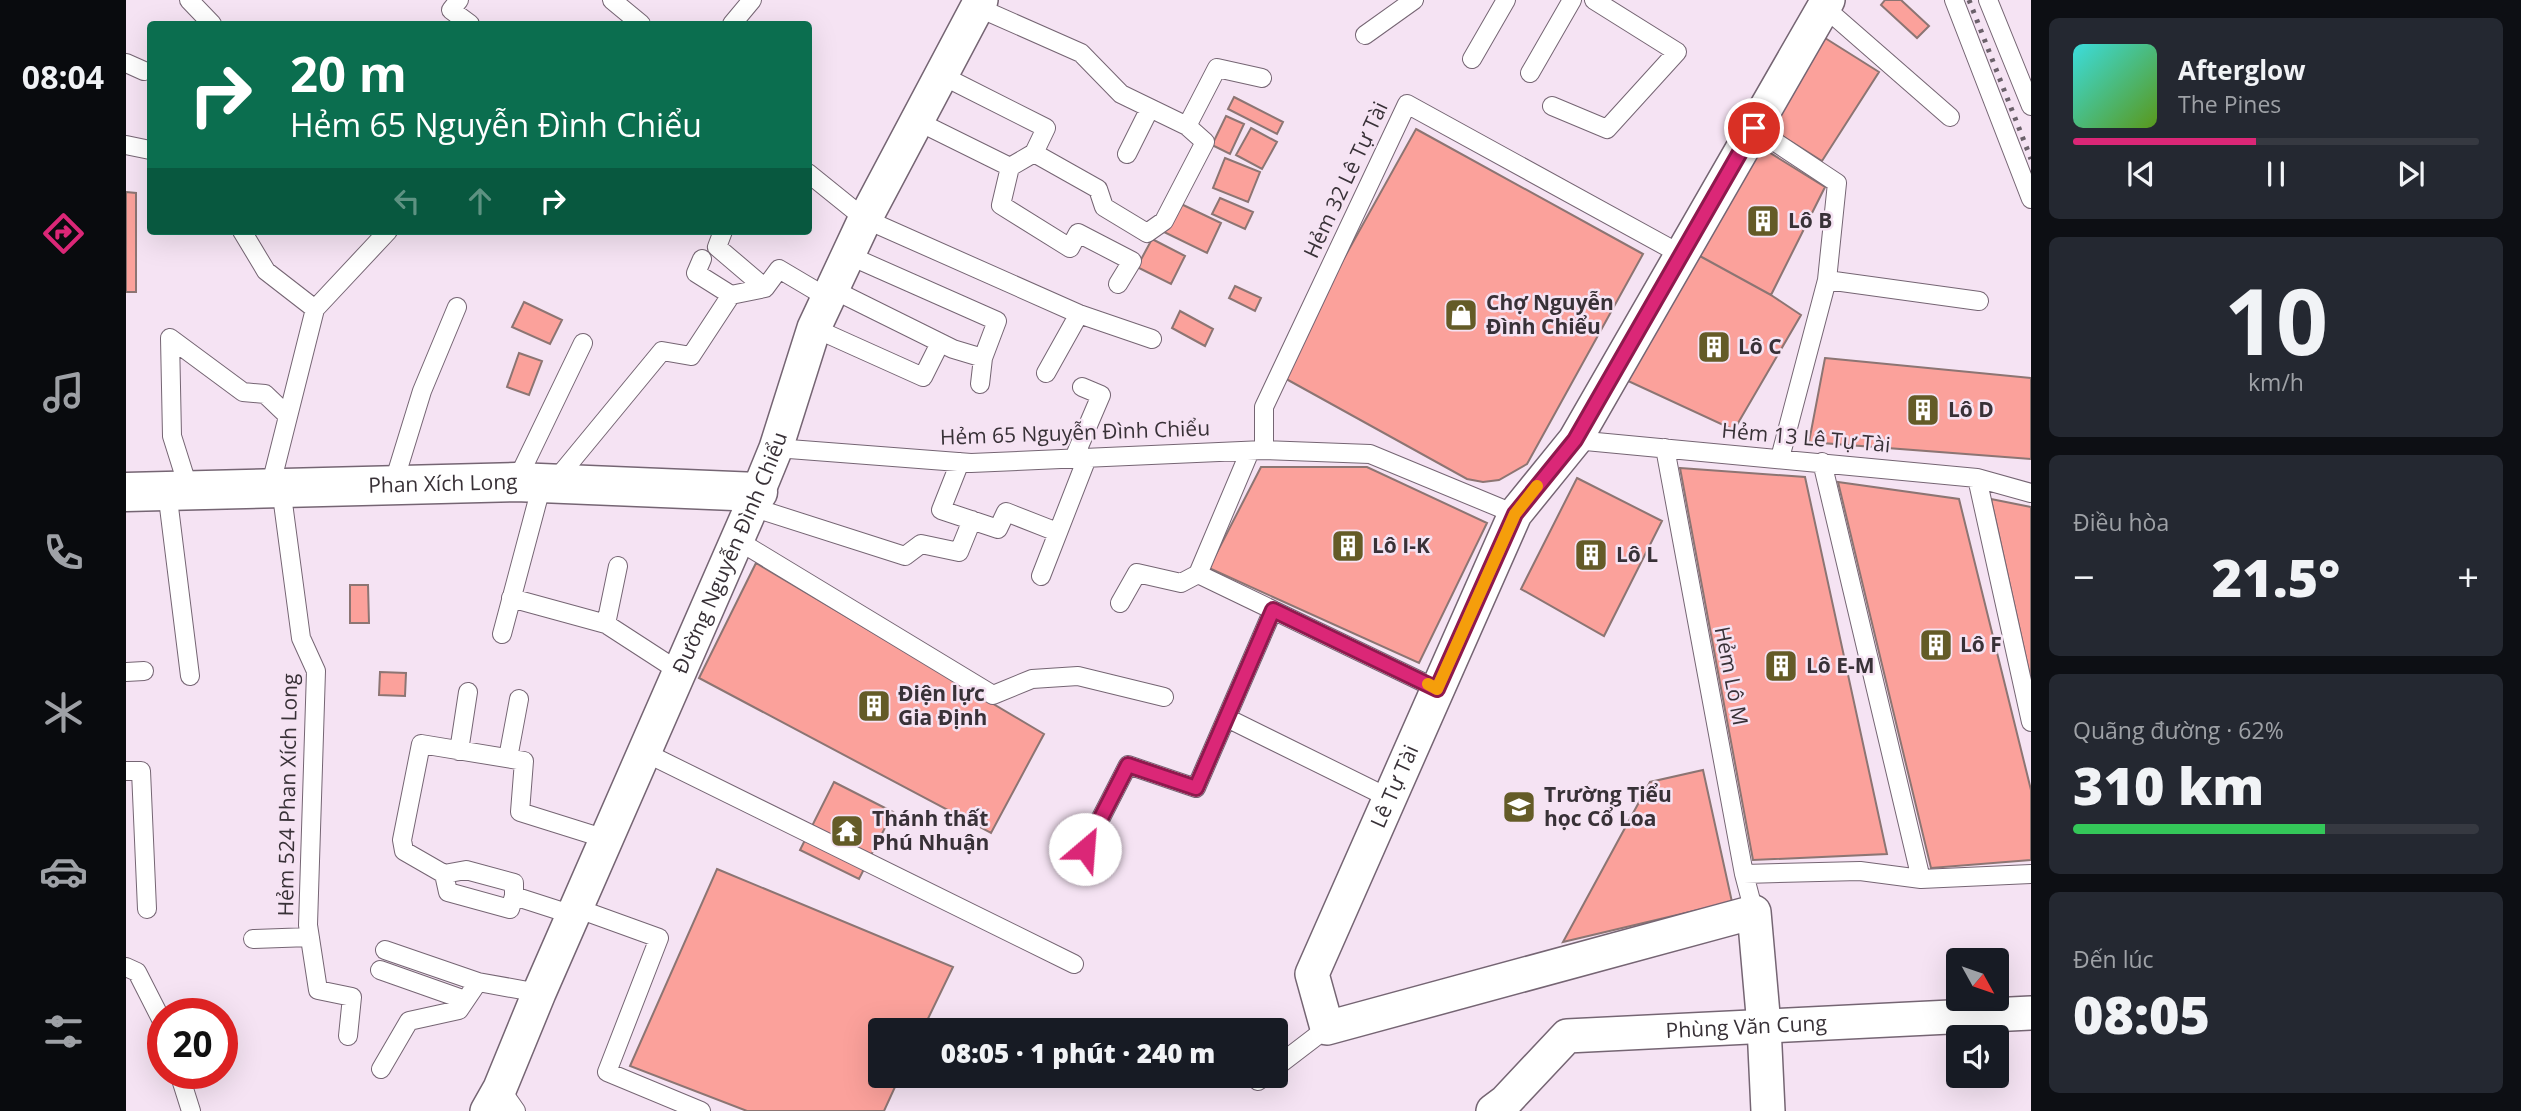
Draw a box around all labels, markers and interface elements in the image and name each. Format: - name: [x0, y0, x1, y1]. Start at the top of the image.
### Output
- text: 20 m: [290, 40, 407, 106]
- icon: right: [175, 49, 266, 140]
- text: Afterglow: [2178, 52, 2305, 88]
- text: 08:04: [22, 55, 104, 98]
- text: The Pines: [2178, 88, 2281, 120]
- street label: Hẻm 32 Lê Tự Tài: [1297, 97, 1394, 262]
- pin: [1724, 98, 1784, 158]
- text: Hẻm 65 Nguyễn Đình Chiểu: [290, 103, 702, 146]
- icon: arrive: [1735, 109, 1773, 147]
- icon: previous: [2122, 155, 2160, 193]
- icon: pause: [2257, 155, 2295, 193]
- icon: next: [2392, 155, 2430, 193]
- icon: left: [388, 182, 426, 220]
- icon: ahead: [461, 182, 499, 220]
- icon: right: [534, 182, 572, 220]
- building icon: Lô B: [1744, 202, 1782, 240]
- place label: Lô B: [1788, 206, 1832, 234]
- icon: directions: [39, 209, 88, 258]
- text: 10: [2224, 258, 2328, 382]
- place label: Chợ Nguyễn Đình Chiểu: [1486, 288, 1614, 340]
- shop icon: Chợ Nguyễn Đình Chiểu: [1442, 296, 1480, 334]
- building icon: Lô C: [1695, 328, 1733, 366]
- place label: Lô C: [1738, 332, 1782, 360]
- text: km/h: [2248, 366, 2304, 398]
- icon: music: [39, 368, 88, 417]
- building icon: Lô D: [1904, 391, 1942, 429]
- place label: Lô D: [1948, 395, 1994, 423]
- street label: Hẻm 65 Nguyễn Đình Chiểu: [939, 413, 1210, 451]
- street label: Hẻm 13 Lê Tự Tài: [1721, 416, 1892, 458]
- street label: Đường Nguyễn Đình Chiểu: [665, 428, 793, 678]
- street label: Phan Xích Long: [368, 467, 518, 499]
- text: Điều hòa: [2073, 506, 2169, 538]
- building icon: Lô I-K: [1329, 527, 1367, 565]
- icon: phone: [39, 528, 88, 577]
- place label: Lô I-K: [1372, 531, 1430, 559]
- building icon: Lô L: [1572, 536, 1610, 574]
- place label: Lô L: [1616, 540, 1658, 568]
- text: 21.5°: [2212, 541, 2340, 612]
- text: −: [2073, 550, 2095, 602]
- text: +: [2457, 550, 2479, 602]
- street label: Hẻm Lô M: [1709, 624, 1755, 728]
- building icon: Lô F: [1917, 626, 1955, 664]
- place label: Lô F: [1960, 630, 2002, 658]
- building icon: Lô E-M: [1762, 647, 1800, 685]
- place label: Lô E-M: [1806, 651, 1875, 679]
- street label: Hẻm 524 Phan Xích Long: [271, 673, 303, 917]
- place label: Điện lực Gia Định: [898, 679, 987, 731]
- building icon: Điện lực Gia Định: [855, 687, 893, 725]
- icon: climate: [39, 688, 88, 737]
- text: Quãng đường · 62%: [2073, 714, 2284, 746]
- street label: Lê Tự Tài: [1363, 740, 1424, 832]
- text: 310 km: [2073, 749, 2264, 820]
- place label: Trường Tiểu học Cổ Loa: [1544, 780, 1672, 832]
- school or university icon: Trường Tiểu học Cổ Loa: [1500, 788, 1538, 826]
- place label: Thánh thất Phú Nhuận: [872, 804, 989, 856]
- temple icon: Thánh thất Phú Nhuận: [828, 812, 866, 850]
- position arrow: [1048, 812, 1122, 886]
- icon: car: [39, 847, 88, 896]
- text: Đến lúc: [2073, 943, 2154, 975]
- north arrow: [1946, 948, 2009, 1012]
- map controls: [1946, 948, 2009, 1088]
- text: 08:05: [2073, 978, 2210, 1049]
- speed limit sign: 20: [147, 998, 238, 1089]
- icon: filters: [39, 1007, 88, 1056]
- street label: Phùng Văn Cung: [1665, 1008, 1827, 1044]
- button: sound: [1946, 1025, 2009, 1088]
- text: 08:05 · 1 phút · 240 m: [941, 1035, 1215, 1071]

